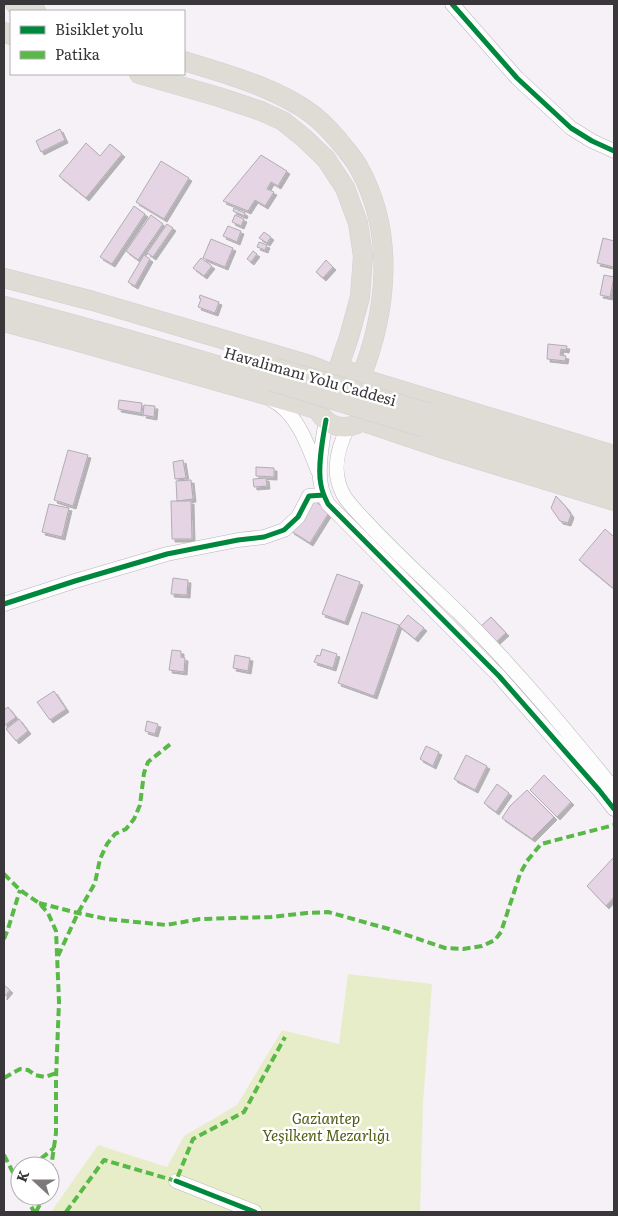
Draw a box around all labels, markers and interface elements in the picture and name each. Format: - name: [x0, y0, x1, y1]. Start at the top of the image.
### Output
- legend: [10, 10, 185, 75]
- text: Bisiklet yolu: [55, 17, 144, 40]
- text: Patika: [55, 42, 101, 65]
- street label: Havalimanı Yolu Caddesi: [222, 340, 399, 411]
- park label: Gaziantep Yeşilkent Mezarlığı: [262, 1106, 390, 1146]
- north arrow: [10, 1156, 60, 1206]
- text: K: [11, 1167, 33, 1185]

